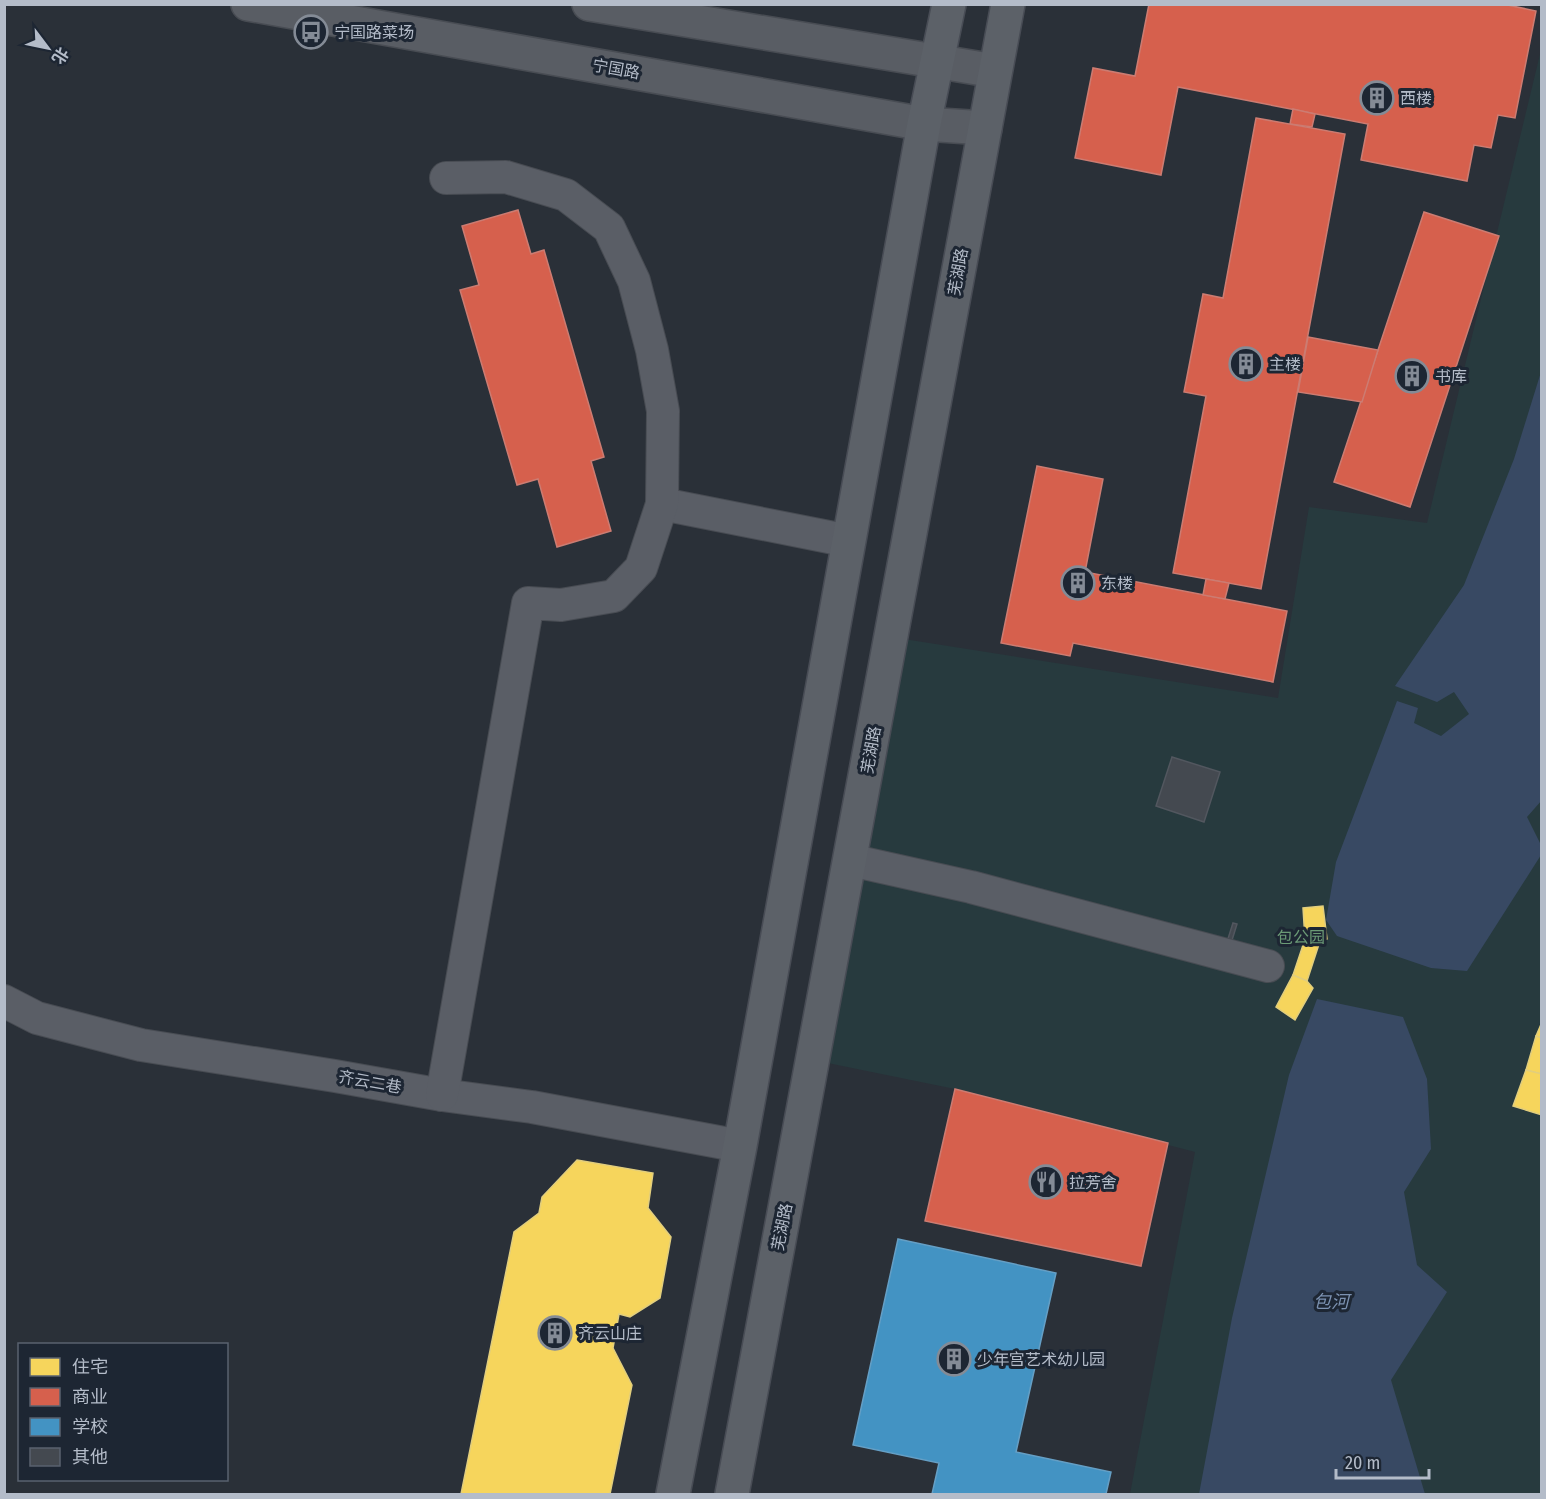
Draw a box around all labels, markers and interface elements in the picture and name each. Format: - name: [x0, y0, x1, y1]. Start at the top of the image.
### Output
- bus stop icon: 宁国路菜场: [293, 14, 329, 50]
- north arrow: [18, 18, 78, 78]
- place label: 宁国路菜场: [334, 23, 414, 42]
- text: 北: [48, 44, 73, 68]
- street label: 宁国路: [591, 55, 641, 83]
- building icon: 西楼: [1359, 80, 1395, 116]
- place label: 西楼: [1400, 89, 1432, 108]
- street label: 芜湖路: [944, 247, 972, 297]
- building icon: 主楼: [1228, 346, 1264, 382]
- place label: 主楼: [1269, 355, 1301, 374]
- building icon: 书库: [1394, 358, 1430, 394]
- place label: 书库: [1435, 367, 1467, 386]
- building icon: 东楼: [1060, 565, 1096, 601]
- place label: 东楼: [1101, 574, 1133, 593]
- street label: 芜湖路: [857, 725, 885, 775]
- park label: 包公园: [1277, 928, 1325, 947]
- street label: 齐云二巷: [337, 1067, 403, 1097]
- restaurant icon: 拉芳舍: [1028, 1164, 1064, 1200]
- place label: 拉芳舍: [1069, 1173, 1117, 1192]
- street label: 芜湖路: [768, 1202, 796, 1252]
- water label: 包河: [1313, 1291, 1352, 1313]
- building icon: 齐云山庄: [537, 1315, 573, 1351]
- place label: 齐云山庄: [578, 1324, 642, 1343]
- building icon: 少年宫艺术幼儿园: [936, 1341, 972, 1377]
- legend: [18, 1343, 228, 1481]
- place label: 少年宫艺术幼儿园: [977, 1350, 1105, 1369]
- text: 住宅: [72, 1356, 108, 1378]
- text: 商业: [72, 1386, 108, 1408]
- text: 学校: [72, 1416, 108, 1438]
- scale bar: [1336, 1442, 1429, 1480]
- text: 其他: [72, 1446, 108, 1468]
- text: 20 m: [1345, 1452, 1380, 1474]

